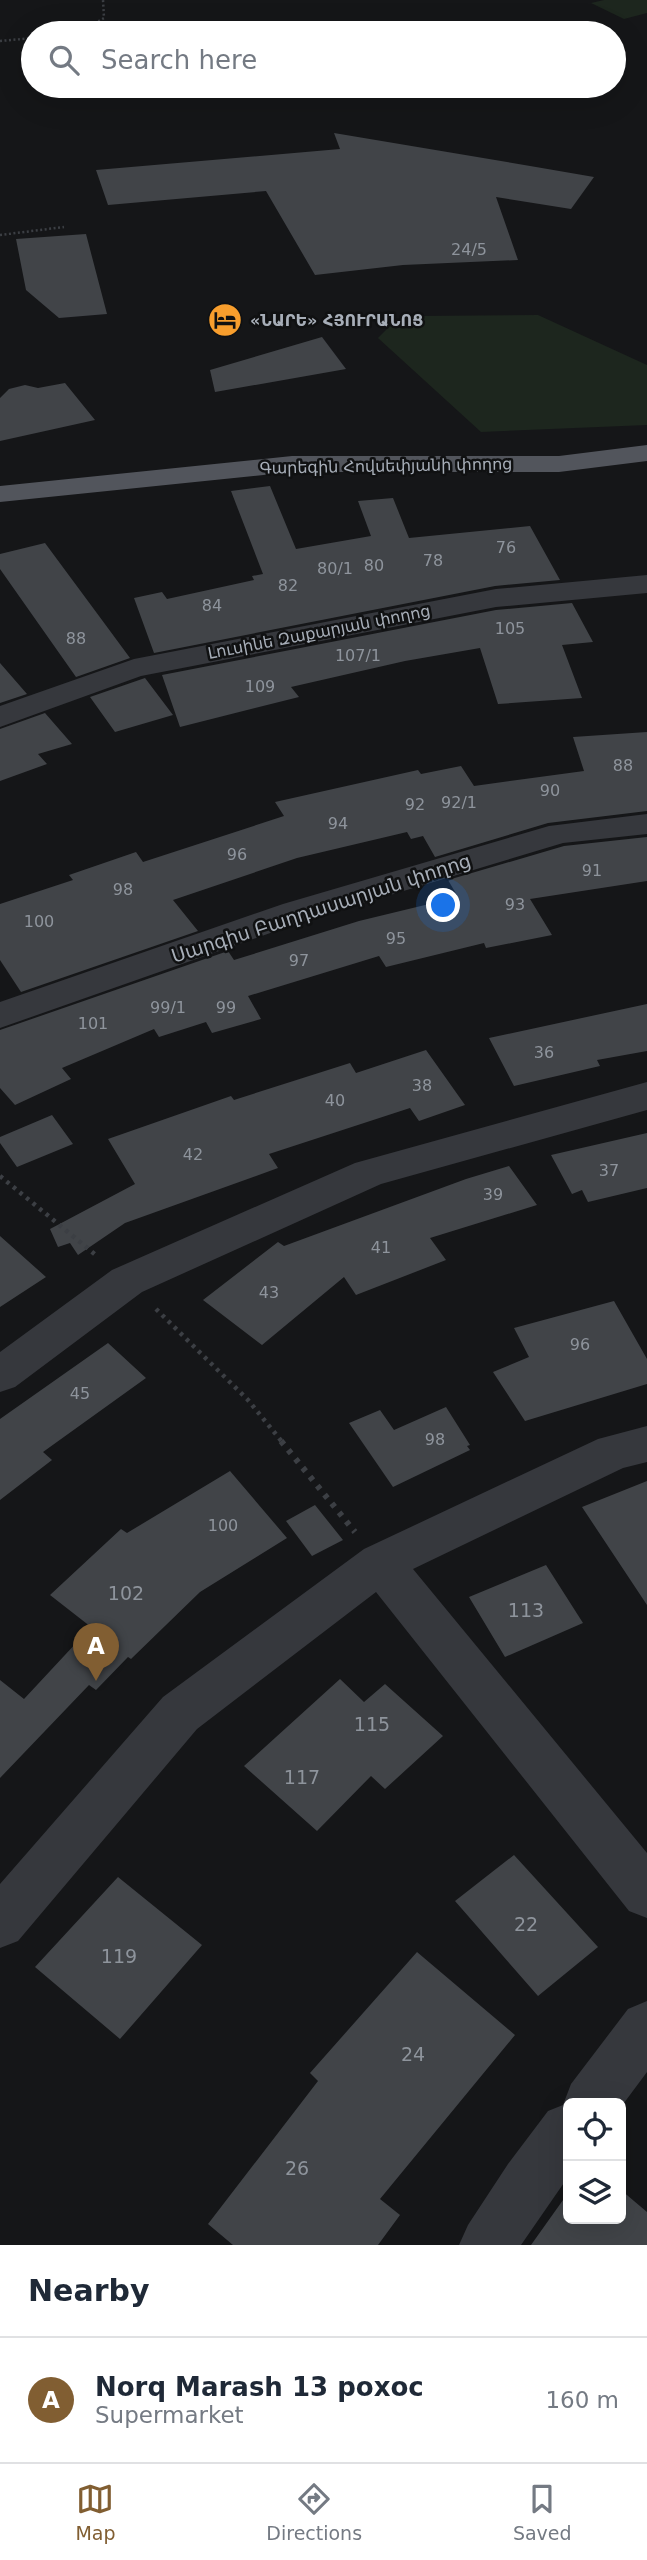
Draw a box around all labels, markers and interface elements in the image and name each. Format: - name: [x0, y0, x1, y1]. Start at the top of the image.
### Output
- search box: [21, 21, 626, 98]
- icon: search: [45, 41, 83, 79]
- text: Search here: [101, 45, 257, 75]
- house number: 24/5: [451, 240, 487, 259]
- hotel icon: «ՆԱՐԵ» ՀՅՈՒՐԱՆՈՑ: [206, 301, 244, 339]
- place label: «ՆԱՐԵ» ՀՅՈՒՐԱՆՈՑ: [250, 311, 423, 330]
- street label: Գարեգին Հովսեփյանի փողոց: [259, 454, 513, 478]
- house number: 76: [496, 538, 516, 557]
- house number: 78: [423, 551, 443, 570]
- house number: 80: [364, 556, 384, 575]
- house number: 80/1: [317, 559, 353, 578]
- house number: 82: [278, 576, 298, 595]
- house number: 84: [202, 596, 222, 615]
- street label: Լուսինե Զաքարյան փողոց: [206, 601, 432, 663]
- house number: 105: [495, 619, 525, 638]
- house number: 88: [66, 629, 86, 648]
- house number: 107/1: [335, 646, 381, 665]
- house number: 109: [245, 677, 275, 696]
- house number: 88: [613, 756, 633, 775]
- house number: 90: [540, 781, 560, 800]
- house number: 92/1: [441, 793, 477, 812]
- house number: 92: [405, 795, 425, 814]
- house number: 94: [328, 814, 348, 833]
- house number: 96: [227, 845, 247, 864]
- street label: Սարգիս Բաղդասարյան փողոց: [168, 849, 474, 967]
- house number: 91: [582, 861, 602, 880]
- house number: 98: [113, 880, 133, 899]
- your location: [426, 888, 460, 922]
- house number: 93: [505, 895, 525, 914]
- house number: 100: [24, 912, 54, 931]
- house number: 95: [386, 929, 406, 948]
- house number: 97: [289, 951, 309, 970]
- house number: 99/1: [150, 998, 186, 1017]
- house number: 99: [216, 998, 236, 1017]
- house number: 101: [78, 1014, 108, 1033]
- house number: 36: [534, 1043, 554, 1062]
- house number: 38: [412, 1076, 432, 1095]
- house number: 40: [325, 1091, 345, 1110]
- house number: 42: [183, 1145, 203, 1164]
- house number: 37: [599, 1161, 619, 1180]
- house number: 39: [483, 1185, 503, 1204]
- house number: 41: [371, 1238, 391, 1257]
- house number: 43: [259, 1283, 279, 1302]
- house number: 96: [570, 1335, 590, 1354]
- house number: 45: [70, 1384, 90, 1403]
- house number: 98: [425, 1430, 445, 1449]
- house number: 100: [208, 1516, 238, 1535]
- house number: 102: [108, 1582, 144, 1604]
- house number: 113: [508, 1599, 544, 1621]
- pin: A: [73, 1623, 119, 1681]
- house number: 115: [354, 1713, 390, 1735]
- house number: 117: [284, 1766, 320, 1788]
- house number: 22: [514, 1913, 538, 1935]
- house number: 119: [101, 1945, 137, 1967]
- house number: 24: [401, 2043, 425, 2065]
- map controls: [563, 2098, 626, 2224]
- button: locate: [563, 2098, 626, 2161]
- house number: 26: [285, 2157, 309, 2179]
- button: layers: [563, 2161, 626, 2224]
- text: Nearby: [28, 2273, 150, 2308]
- text: Norq Marash 13 poxoc: [95, 2372, 424, 2402]
- text: A: [42, 2387, 60, 2413]
- text: 160 m: [545, 2387, 619, 2413]
- text: Supermarket: [95, 2402, 244, 2428]
- tab: Map: [75, 2480, 116, 2544]
- tab: Directions: [266, 2480, 362, 2544]
- tab: Saved: [513, 2480, 572, 2544]

